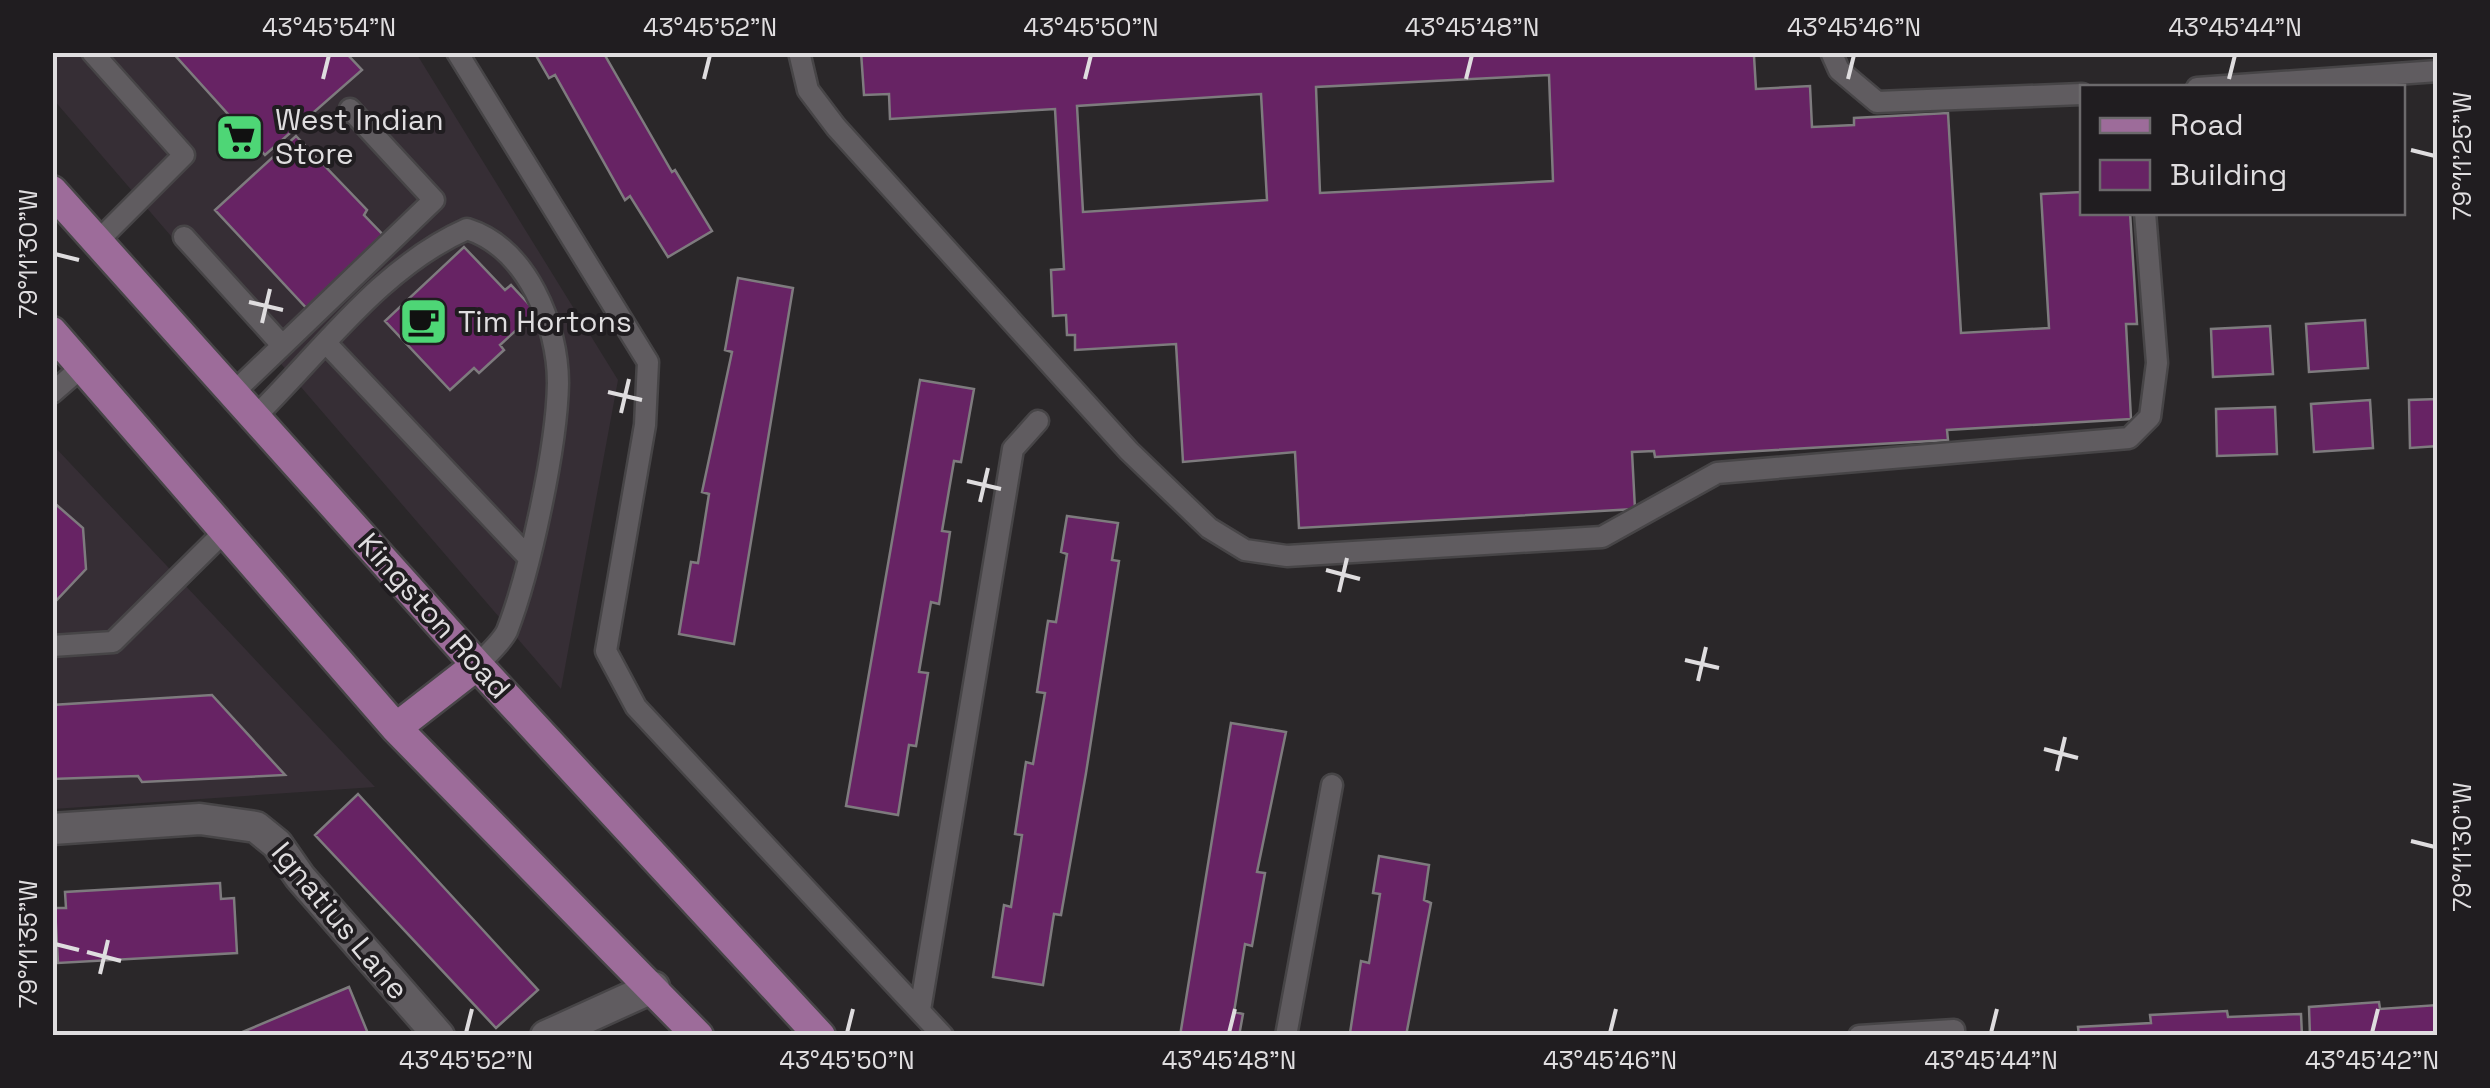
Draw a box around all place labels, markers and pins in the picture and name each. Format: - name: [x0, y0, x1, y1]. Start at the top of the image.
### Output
- place label: West Indian Store: [275, 100, 444, 173]
- supermarket icon: West Indian Store: [214, 111, 266, 163]
- cafe icon: Tim Hortons: [397, 296, 449, 348]
- place label: Tim Hortons: [458, 302, 632, 341]

